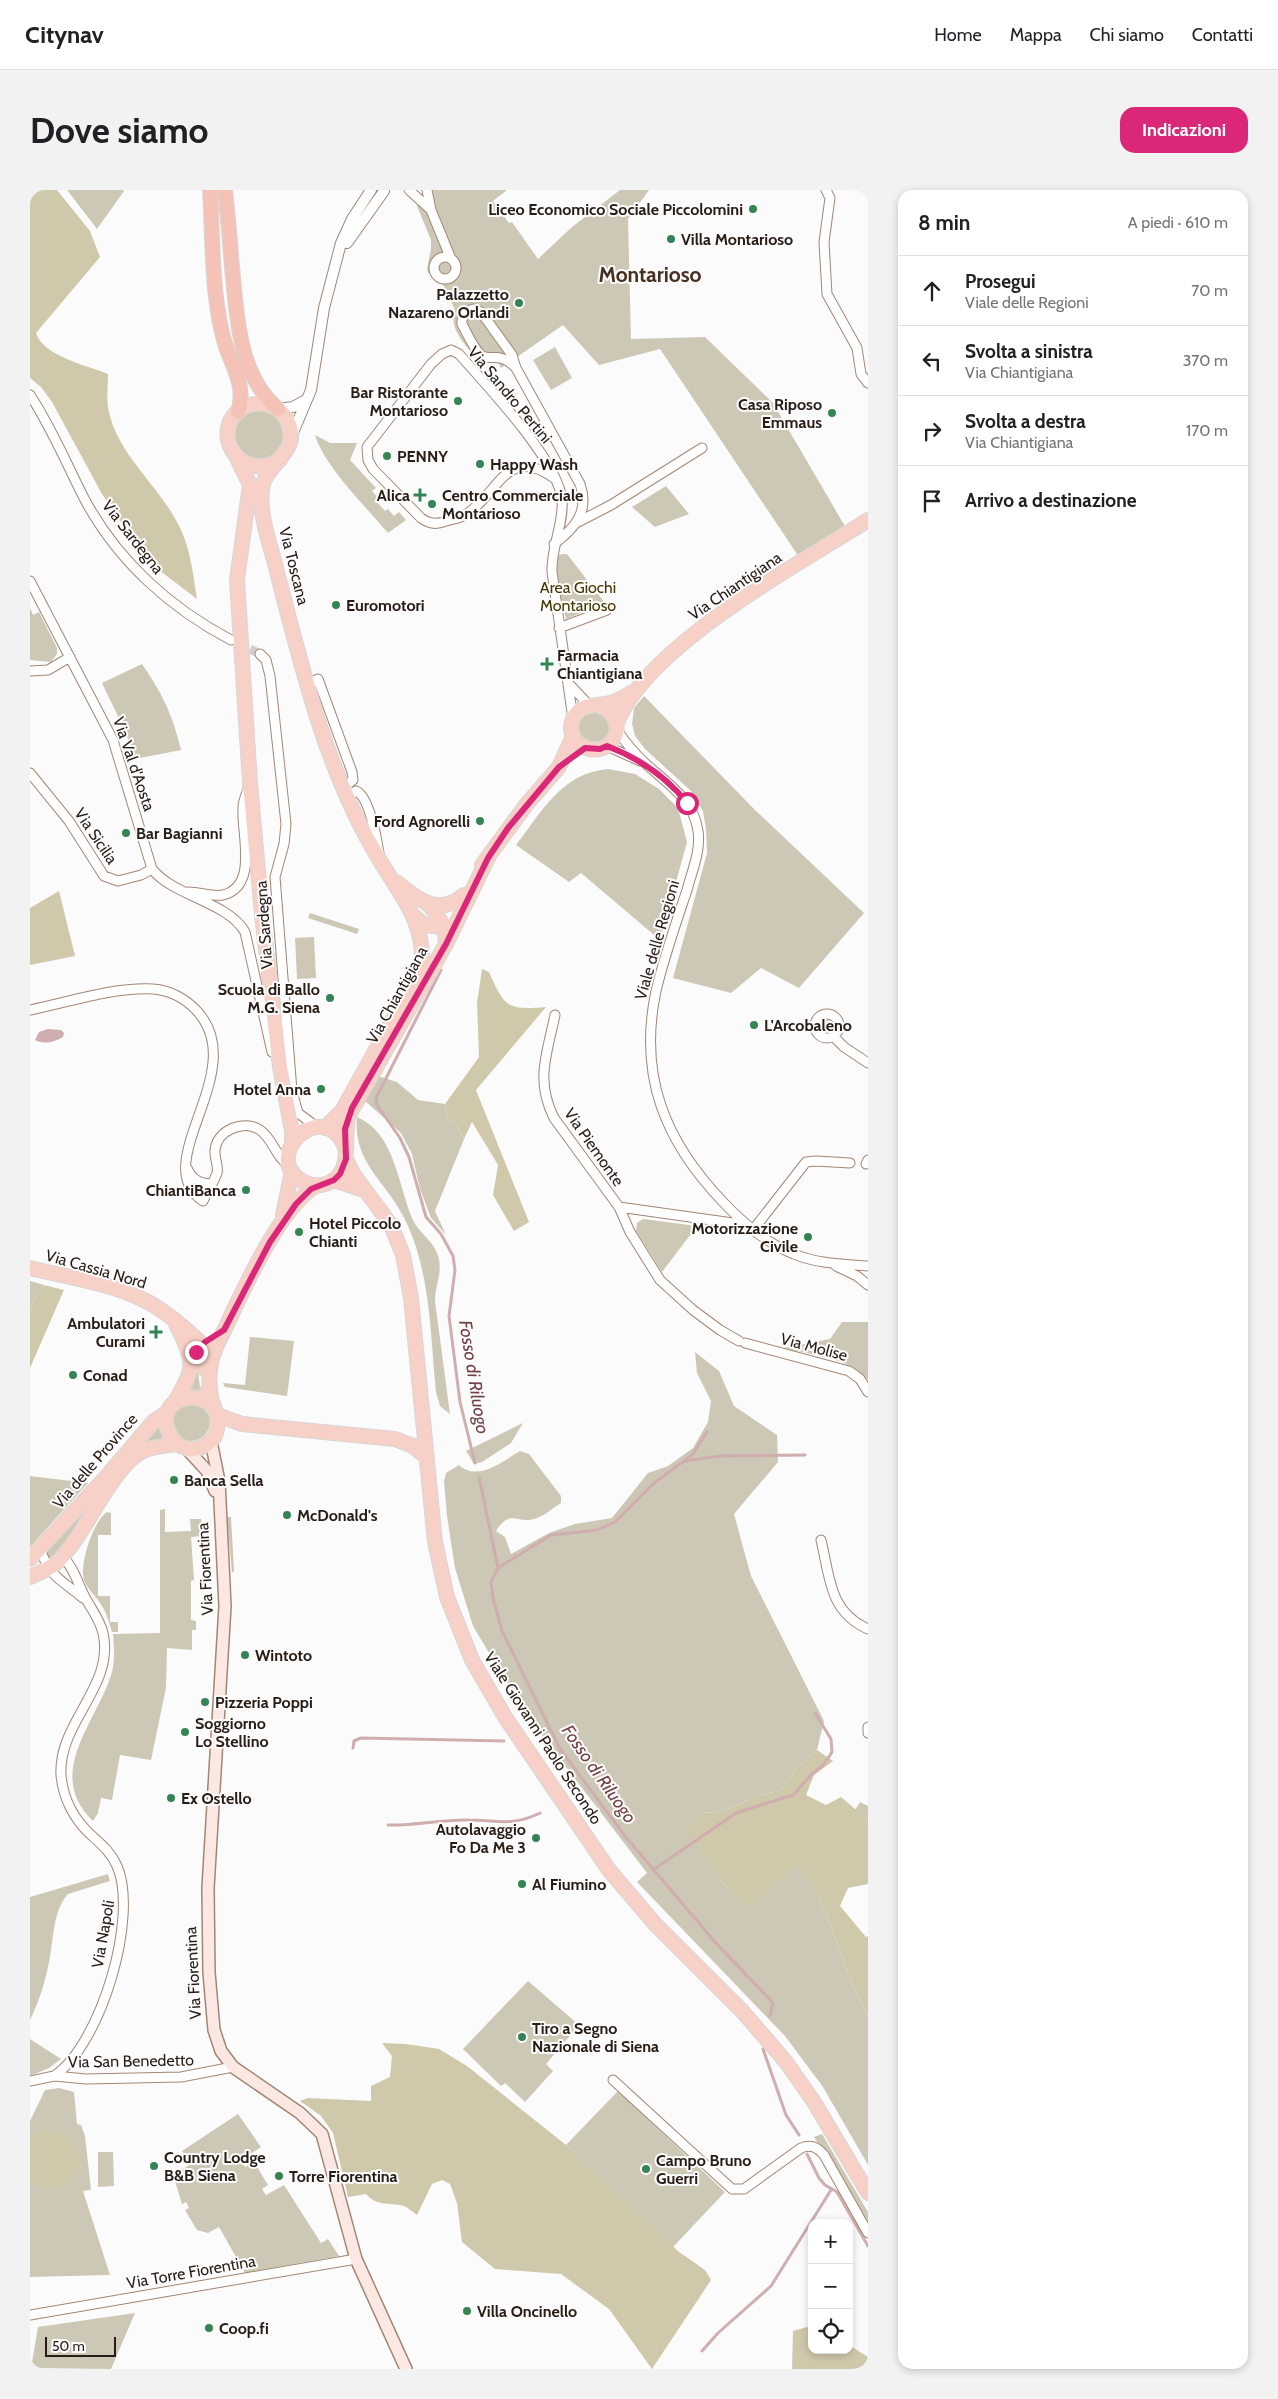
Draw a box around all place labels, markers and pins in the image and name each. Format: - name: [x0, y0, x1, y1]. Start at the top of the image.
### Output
- place label: Liceo Economico Sociale Piccolomini: [488, 200, 743, 219]
- marker: Liceo Economico Sociale Piccolomini: [747, 203, 759, 215]
- place label: Villa Montarioso: [681, 230, 793, 249]
- marker: Villa Montarioso: [665, 233, 677, 245]
- place label: Palazzetto Nazareno Orlandi: [388, 285, 509, 322]
- marker: Palazzetto Nazareno Orlandi: [513, 297, 525, 309]
- place label: Bar Ristorante Montarioso: [350, 383, 448, 420]
- marker: Bar Ristorante Montarioso: [452, 395, 464, 407]
- place label: Casa Riposo Emmaus: [738, 395, 822, 432]
- marker: Casa Riposo Emmaus: [826, 407, 838, 419]
- place label: PENNY: [397, 447, 448, 466]
- marker: PENNY: [381, 450, 393, 462]
- place label: Happy Wash: [490, 455, 578, 474]
- marker: Happy Wash: [474, 458, 486, 470]
- place label: Alica: [377, 486, 410, 505]
- place label: Centro Commerciale Montarioso: [442, 486, 583, 523]
- marker: Alica: [414, 489, 426, 501]
- marker: Centro Commerciale Montarioso: [426, 498, 438, 510]
- place label: Euromotori: [346, 596, 425, 615]
- marker: Euromotori: [330, 599, 342, 611]
- place label: Farmacia Chiantigiana: [557, 646, 642, 683]
- marker: Farmacia Chiantigiana: [541, 658, 553, 670]
- place label: Ford Agnorelli: [374, 812, 470, 831]
- marker: Ford Agnorelli: [474, 815, 486, 827]
- place label: Bar Bagianni: [136, 824, 223, 843]
- marker: Bar Bagianni: [120, 827, 132, 839]
- place label: Scuola di Ballo M.G. Siena: [218, 980, 320, 1017]
- marker: Scuola di Ballo M.G. Siena: [324, 992, 336, 1004]
- place label: L'Arcobaleno: [764, 1016, 852, 1035]
- marker: L'Arcobaleno: [748, 1019, 760, 1031]
- place label: Hotel Anna: [233, 1080, 311, 1099]
- marker: Hotel Anna: [315, 1083, 327, 1095]
- place label: ChiantiBanca: [146, 1181, 236, 1200]
- marker: ChiantiBanca: [240, 1184, 252, 1196]
- place label: Hotel Piccolo Chianti: [309, 1214, 401, 1251]
- place label: Motorizzazione Civile: [691, 1219, 798, 1256]
- marker: Hotel Piccolo Chianti: [293, 1226, 305, 1238]
- marker: Motorizzazione Civile: [802, 1231, 814, 1243]
- place label: Ambulatori Curami: [67, 1314, 145, 1351]
- marker: Ambulatori Curami: [149, 1325, 163, 1339]
- place label: Conad: [83, 1366, 128, 1385]
- marker: Conad: [67, 1369, 79, 1381]
- place label: Banca Sella: [184, 1471, 264, 1490]
- marker: Banca Sella: [168, 1474, 180, 1486]
- place label: McDonald's: [297, 1506, 378, 1525]
- marker: McDonald's: [281, 1509, 293, 1521]
- place label: Wintoto: [255, 1646, 312, 1665]
- marker: Wintoto: [239, 1649, 251, 1661]
- place label: Pizzeria Poppi: [215, 1693, 313, 1712]
- marker: Pizzeria Poppi: [199, 1696, 211, 1708]
- place label: Soggiorno Lo Stellino: [195, 1714, 269, 1751]
- marker: Soggiorno Lo Stellino: [179, 1726, 191, 1738]
- place label: Ex Ostello: [181, 1789, 252, 1808]
- marker: Ex Ostello: [165, 1792, 177, 1804]
- place label: Autolavaggio Fo Da Me 3: [436, 1820, 526, 1857]
- marker: Autolavaggio Fo Da Me 3: [530, 1832, 542, 1844]
- place label: Al Fiumino: [532, 1875, 606, 1894]
- marker: Al Fiumino: [516, 1878, 528, 1890]
- place label: Tiro a Segno Nazionale di Siena: [532, 2019, 659, 2056]
- marker: Tiro a Segno Nazionale di Siena: [516, 2031, 528, 2043]
- place label: Country Lodge B&B Siena: [164, 2148, 266, 2185]
- place label: Campo Bruno Guerri: [656, 2151, 751, 2188]
- marker: Country Lodge B&B Siena: [148, 2160, 160, 2172]
- marker: Campo Bruno Guerri: [640, 2163, 652, 2175]
- place label: Torre Fiorentina: [289, 2167, 398, 2186]
- marker: Torre Fiorentina: [273, 2170, 285, 2182]
- place label: Villa Oncinello: [477, 2302, 577, 2321]
- marker: Villa Oncinello: [461, 2305, 473, 2317]
- place label: Coop.fi: [219, 2319, 269, 2338]
- marker: Coop.fi: [203, 2322, 215, 2334]

